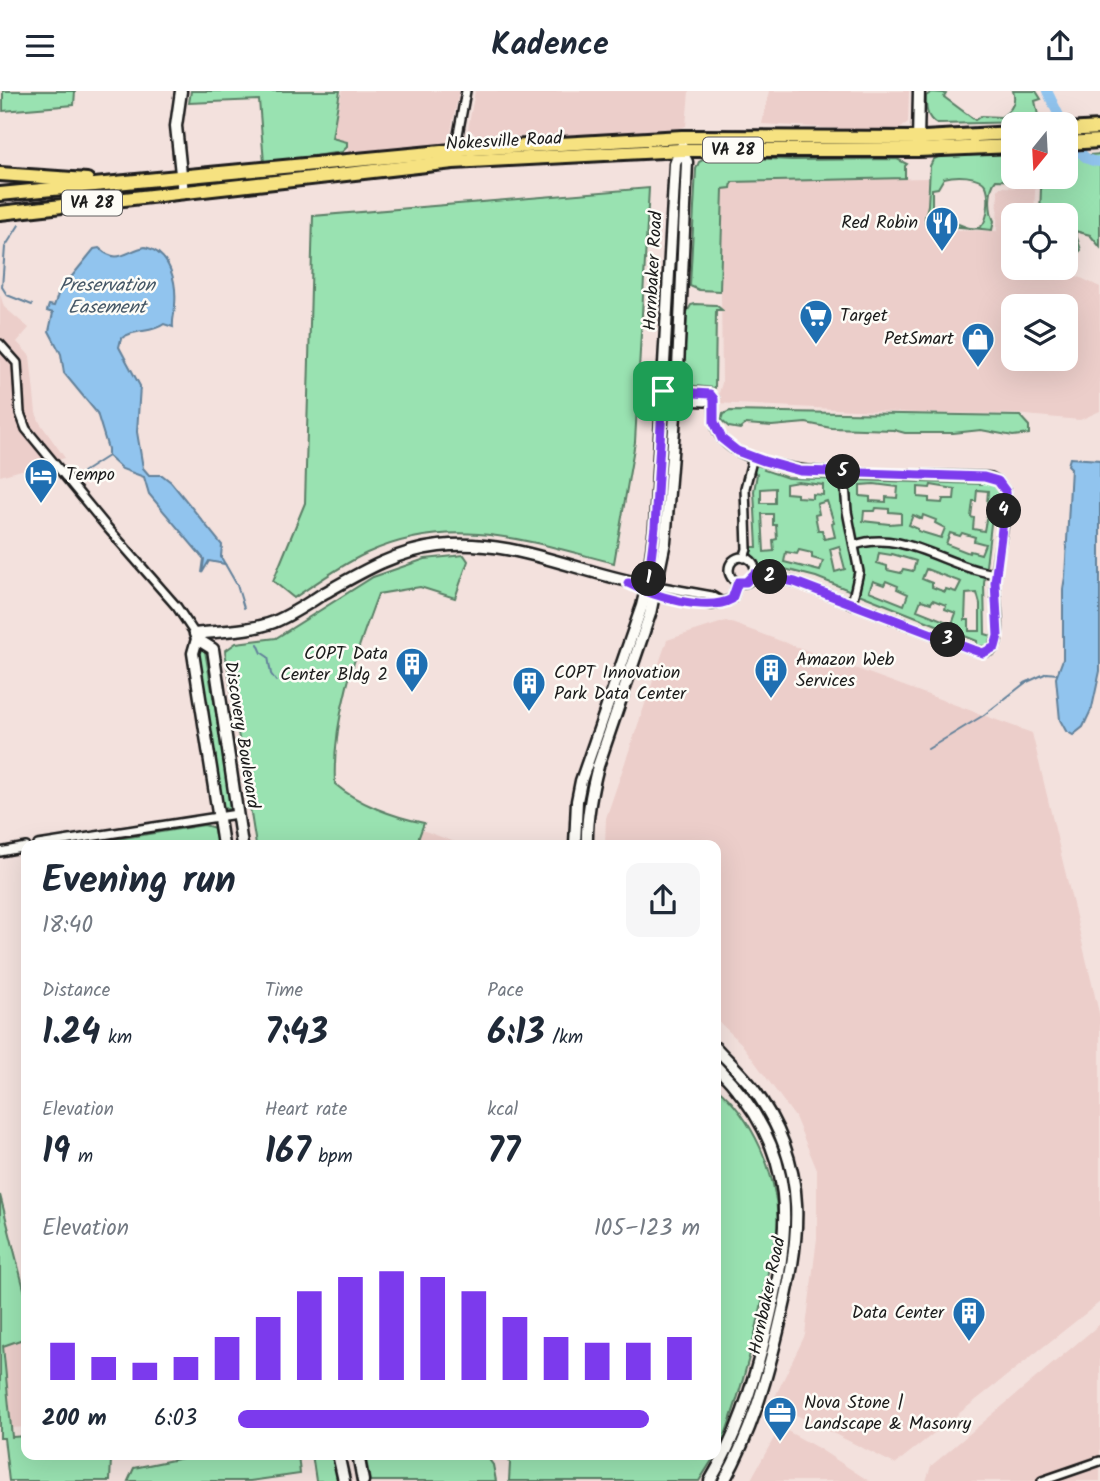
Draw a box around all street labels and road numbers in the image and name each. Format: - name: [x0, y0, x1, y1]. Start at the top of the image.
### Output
- street label: Nokesville Road: [445, 124, 564, 160]
- road number: VA 28: [703, 137, 763, 163]
- road number: VA 28: [62, 191, 122, 215]
- street label: Hornbaker Road: [636, 210, 672, 331]
- street label: Discovery Boulevard: [215, 659, 267, 812]
- street label: Hornbaker Road: [741, 1234, 795, 1357]

